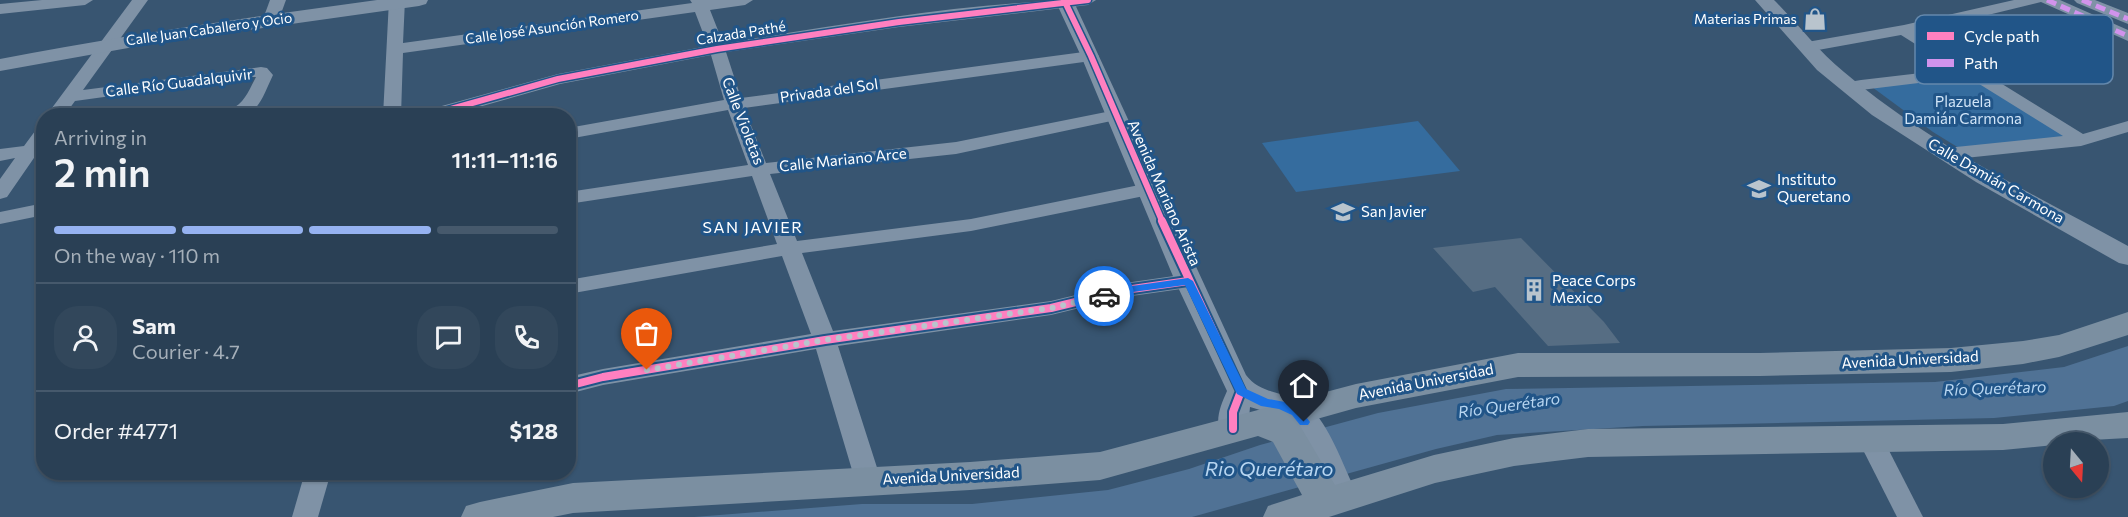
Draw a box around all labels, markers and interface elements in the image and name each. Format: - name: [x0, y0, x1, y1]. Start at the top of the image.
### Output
- street label: Calle José Asunción Romero: [464, 6, 640, 47]
- shop icon: Materias Primas: [1802, 6, 1828, 32]
- street label: Calle Juan Caballero y Ocio: [125, 8, 293, 49]
- place label: Materias Primas: [1694, 10, 1797, 27]
- legend: [1915, 15, 2113, 84]
- street label: Calzada Pathé: [695, 17, 787, 48]
- text: Cycle path: [1964, 26, 2040, 45]
- text: Path: [1964, 53, 1998, 72]
- street label: Calle Río Guadalquivir: [104, 64, 254, 100]
- street label: Calle Violetas: [719, 74, 769, 167]
- street label: Privada del Sol: [779, 74, 879, 106]
- park label: Plazuela Damián Carmona: [1904, 92, 2022, 127]
- street label: Avenida Mariano Arista: [1125, 117, 1205, 268]
- text: Arriving in: [54, 125, 147, 149]
- street label: Calle Damián Carmona: [1925, 134, 2068, 226]
- street label: Calle Mariano Arce: [778, 143, 908, 175]
- text: 11:11–11:16: [452, 146, 558, 173]
- text: 2 min: [54, 147, 151, 195]
- place label: Instituto Queretano: [1777, 170, 1851, 205]
- school or university icon: Instituto Queretano: [1746, 176, 1772, 202]
- school or university icon: San Javier: [1330, 199, 1356, 225]
- place label: San Javier: [1361, 202, 1427, 220]
- district label: SAN JAVIER: [703, 217, 803, 236]
- text: On the way · 110 m: [54, 243, 220, 267]
- courier: [1074, 266, 1134, 326]
- place label: Peace Corps Mexico: [1552, 271, 1636, 306]
- building icon: Peace Corps Mexico: [1521, 277, 1547, 303]
- icon: car: [1088, 280, 1121, 313]
- button: person: [54, 306, 117, 369]
- button: chat: [417, 306, 480, 369]
- button: phone: [495, 306, 558, 369]
- pin: [621, 308, 672, 370]
- text: Sam: [132, 312, 176, 339]
- icon: bag: [630, 317, 663, 350]
- text: Courier · 4.7: [132, 339, 240, 363]
- street label: Avenida Universidad: [1841, 346, 1979, 372]
- street label: Avenida Universidad: [1357, 359, 1495, 403]
- pin: [1278, 360, 1329, 422]
- icon: home: [1287, 369, 1320, 402]
- water label: Río Querétaro: [1943, 376, 2047, 399]
- water label: Río Querétaro: [1457, 388, 1561, 421]
- text: Order #4771: [54, 417, 178, 444]
- text: $128: [509, 417, 558, 444]
- north arrow: [2043, 432, 2109, 498]
- map controls: [2043, 432, 2109, 498]
- water label: Rio Querétaro: [1205, 456, 1333, 480]
- street label: Avenida Universidad: [882, 462, 1020, 488]

